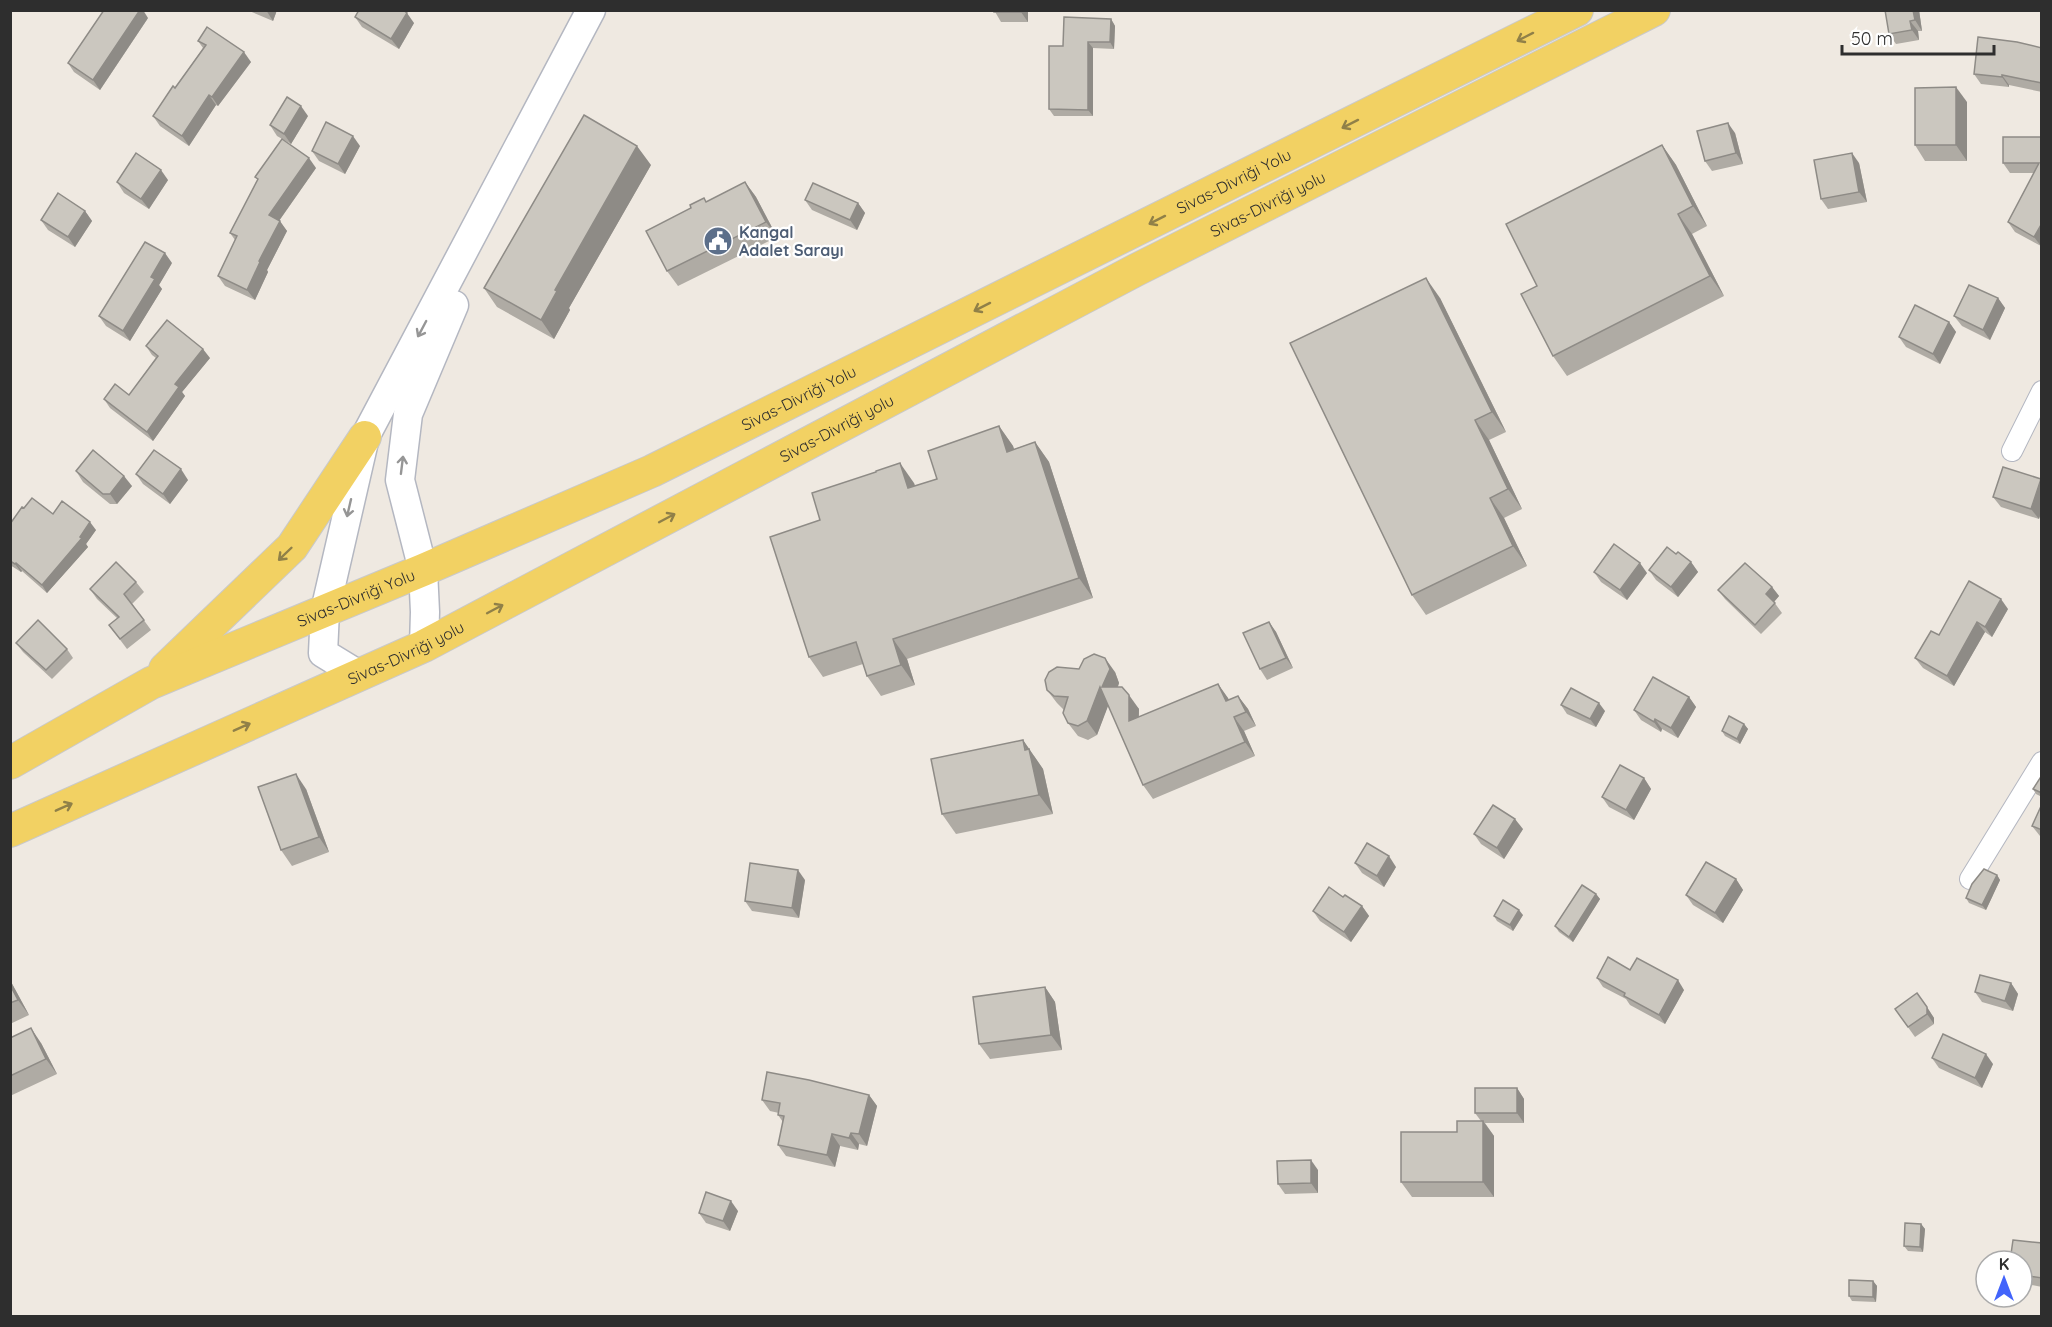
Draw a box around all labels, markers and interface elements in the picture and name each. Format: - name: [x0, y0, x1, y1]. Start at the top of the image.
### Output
- scale bar: [1842, 18, 1994, 56]
- text: 50 m: [1851, 27, 1893, 50]
- one-way arrow: [1516, 31, 1534, 43]
- one-way arrow: [1342, 118, 1360, 130]
- street label: Sivas-Divriği Yolu: [1173, 144, 1294, 218]
- street label: Sivas-Divriği yolu: [1207, 167, 1329, 241]
- one-way arrow: [1148, 215, 1166, 227]
- place label: Kangal Adalet Sarayı: [739, 222, 844, 260]
- public building icon: Kangal Adalet Sarayı: [702, 225, 734, 257]
- one-way arrow: [974, 302, 992, 314]
- one-way arrow: [416, 319, 428, 337]
- street label: Sivas-Divriği Yolu: [738, 361, 859, 435]
- street label: Sivas-Divriği yolu: [776, 390, 897, 467]
- one-way arrow: [397, 455, 408, 475]
- one-way arrow: [342, 498, 354, 517]
- one-way arrow: [658, 512, 675, 524]
- one-way arrow: [277, 547, 292, 562]
- street label: Sivas-Divriği Yolu: [294, 564, 418, 631]
- one-way arrow: [485, 603, 503, 614]
- street label: Sivas-Divriği yolu: [344, 617, 467, 689]
- one-way arrow: [233, 721, 251, 732]
- one-way arrow: [55, 800, 73, 811]
- north arrow: [1974, 1249, 2034, 1309]
- text: K: [1999, 1254, 2009, 1274]

